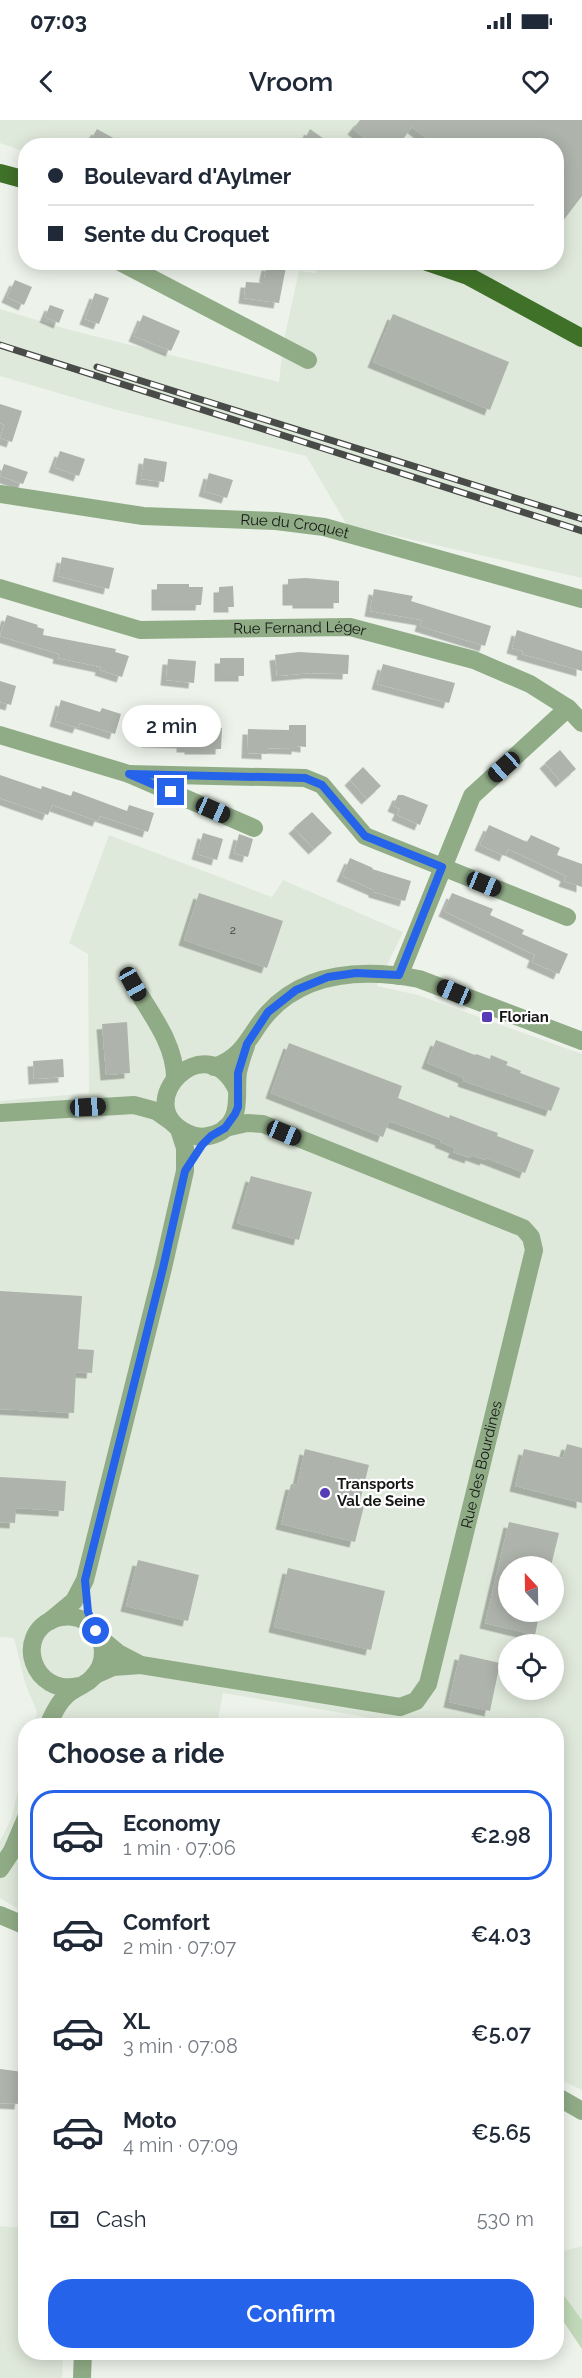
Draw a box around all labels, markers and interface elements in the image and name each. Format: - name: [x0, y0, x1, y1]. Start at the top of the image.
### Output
- text: 07:03: [30, 8, 87, 34]
- icon: back: [30, 65, 63, 98]
- icon: heart: [519, 65, 552, 98]
- text: Vroom: [249, 66, 333, 97]
- text: Boulevard d'Aylmer: [84, 163, 291, 189]
- text: Sente du Croquet: [84, 221, 270, 247]
- street label: Rue du Croquet: [240, 511, 351, 543]
- street label: Rue Fernand Léger: [233, 618, 369, 640]
- callout: 2 min: [122, 705, 220, 747]
- text: 2 min: [146, 714, 197, 738]
- car: [485, 748, 523, 786]
- route end: [157, 778, 184, 805]
- car: [193, 794, 233, 826]
- car: [464, 869, 504, 899]
- house number: 2: [230, 923, 236, 937]
- car: [116, 964, 150, 1004]
- car: [434, 977, 474, 1007]
- place label: Florian: [499, 1008, 549, 1026]
- marker: Florian: [480, 1010, 494, 1024]
- car: [70, 1097, 106, 1117]
- car: [264, 1118, 304, 1148]
- street label: Rue des Bourdines: [457, 1399, 506, 1530]
- place label: Transports Val de Seine: [337, 1475, 425, 1510]
- marker: Transports Val de Seine: [318, 1486, 332, 1500]
- north arrow: [498, 1556, 564, 1622]
- map controls: [498, 1556, 564, 1700]
- route start: [82, 1617, 109, 1644]
- button: locate: [498, 1634, 564, 1700]
- text: Choose a ride: [48, 1738, 224, 1769]
- icon: car: [51, 1808, 105, 1862]
- text: Economy: [123, 1810, 221, 1836]
- text: €2.98: [471, 1822, 531, 1848]
- text: 1 min · 07:06: [123, 1836, 236, 1860]
- icon: car: [51, 1907, 105, 1961]
- text: Comfort: [123, 1909, 210, 1935]
- text: €4.03: [471, 1921, 531, 1947]
- text: 2 min · 07:07: [123, 1935, 236, 1959]
- icon: car: [51, 2006, 105, 2060]
- text: XL: [123, 2008, 150, 2034]
- text: €5.07: [471, 2020, 531, 2046]
- text: 3 min · 07:08: [123, 2034, 238, 2058]
- icon: car: [51, 2105, 105, 2159]
- text: Moto: [123, 2107, 177, 2133]
- text: €5.65: [471, 2119, 531, 2145]
- text: 4 min · 07:09: [123, 2133, 238, 2157]
- icon: cash: [48, 2203, 81, 2236]
- text: Cash: [96, 2206, 147, 2232]
- text: 530 m: [477, 2207, 534, 2231]
- button: Confirm: [48, 2279, 534, 2348]

